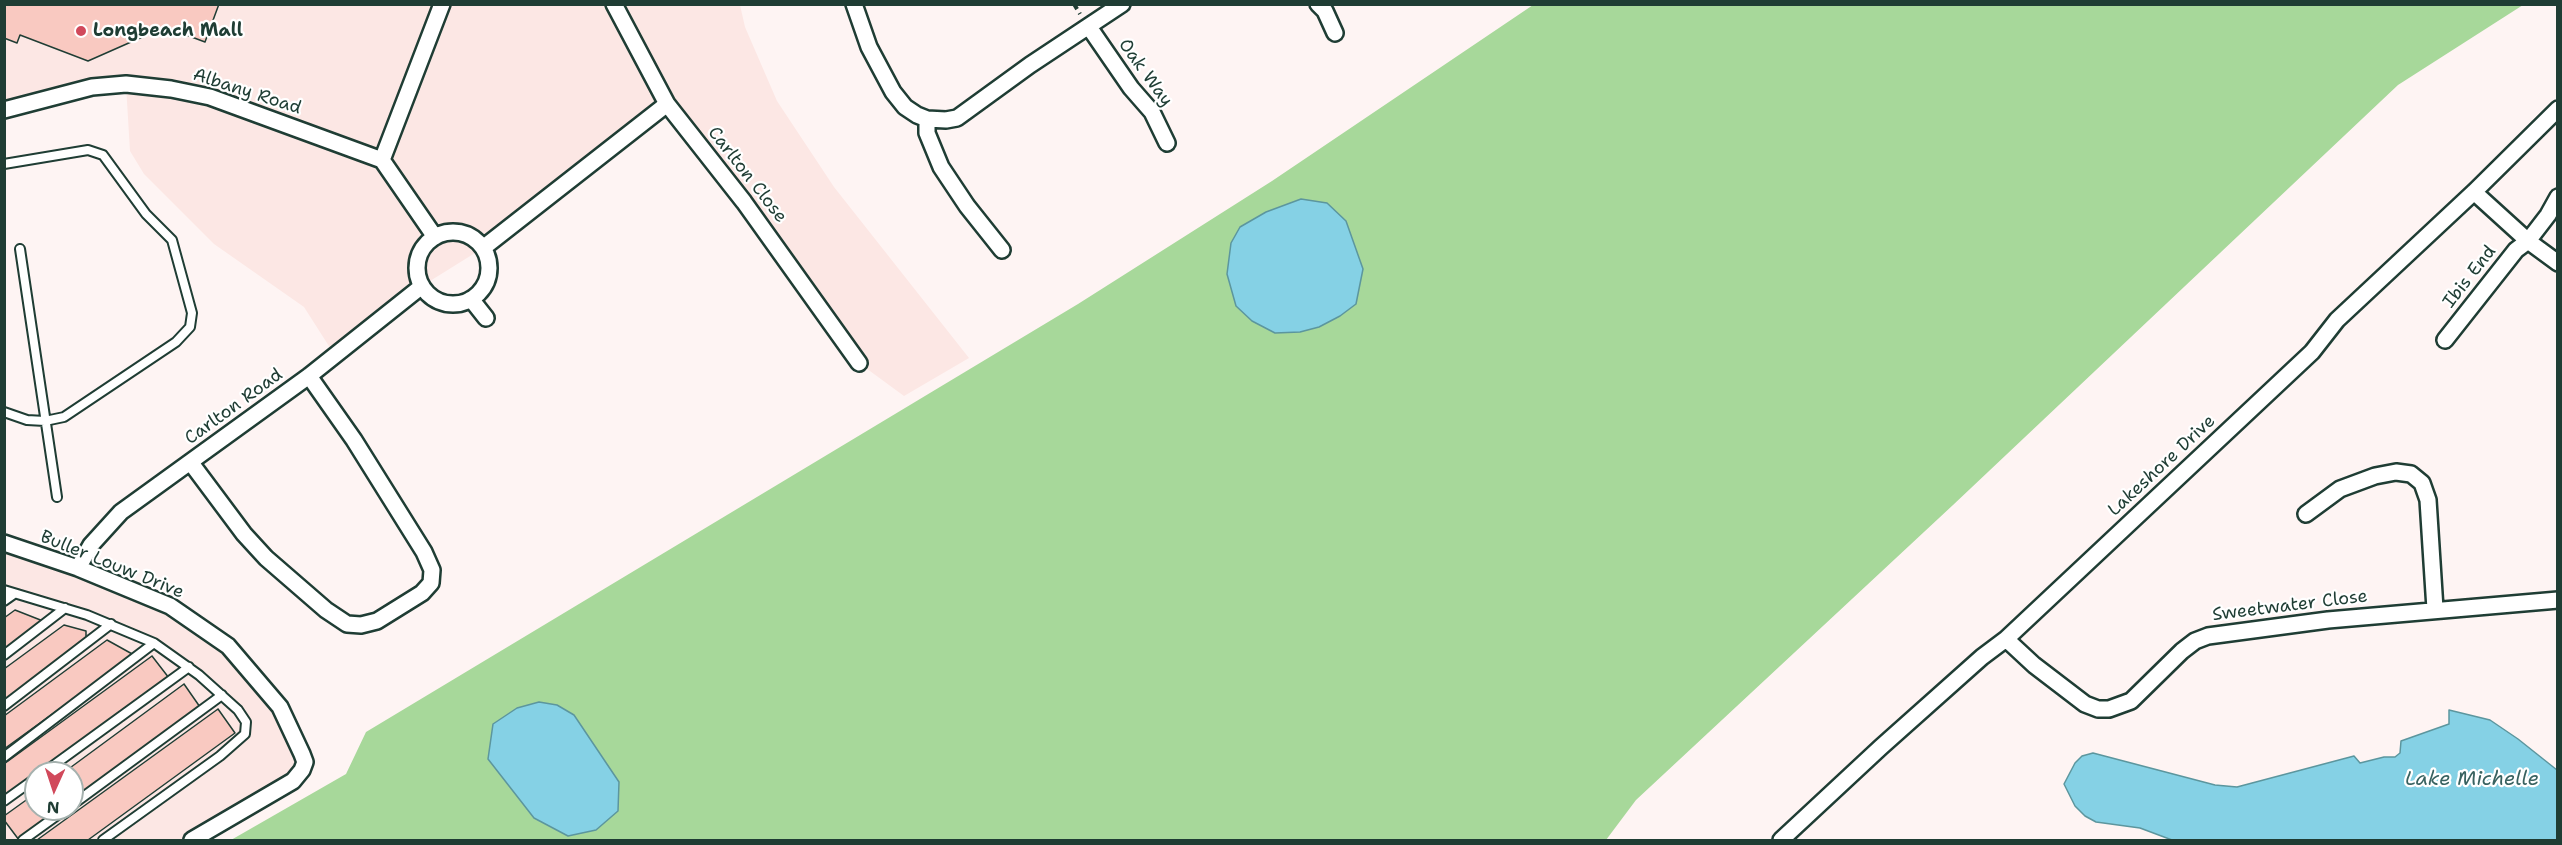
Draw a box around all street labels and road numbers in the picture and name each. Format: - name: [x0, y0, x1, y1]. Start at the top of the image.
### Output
- street label: Oak Way: [1113, 35, 1177, 111]
- street label: Albany Road: [190, 64, 304, 120]
- street label: Carlton Close: [703, 123, 791, 227]
- street label: Ibis End: [2439, 241, 2501, 313]
- street label: Carlton Road: [181, 364, 287, 450]
- street label: Lakeshore Drive: [2104, 411, 2220, 521]
- street label: Buller Louw Drive: [37, 526, 187, 604]
- street label: Sweetwater Close: [2211, 586, 2369, 626]

